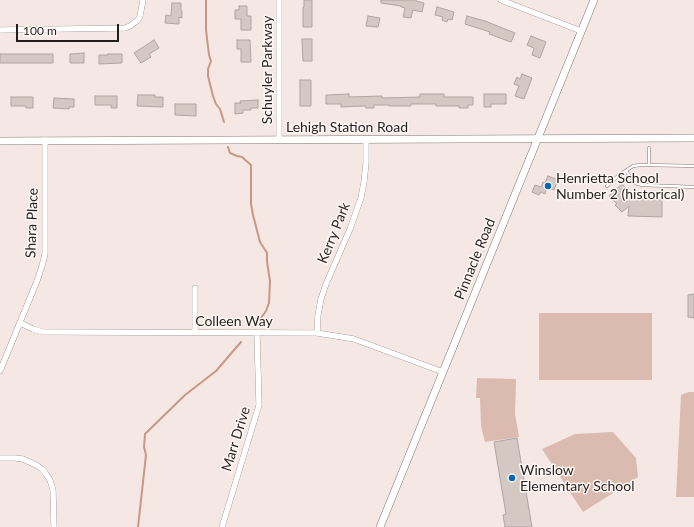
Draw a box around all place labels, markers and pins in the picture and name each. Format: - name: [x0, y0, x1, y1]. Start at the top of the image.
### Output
- place label: Henrietta School Number 2 (historical): [556, 170, 685, 202]
- marker: Henrietta School Number 2 (historical): [543, 181, 553, 191]
- place label: Winslow Elementary School: [520, 462, 634, 494]
- marker: Winslow Elementary School: [507, 473, 517, 483]

